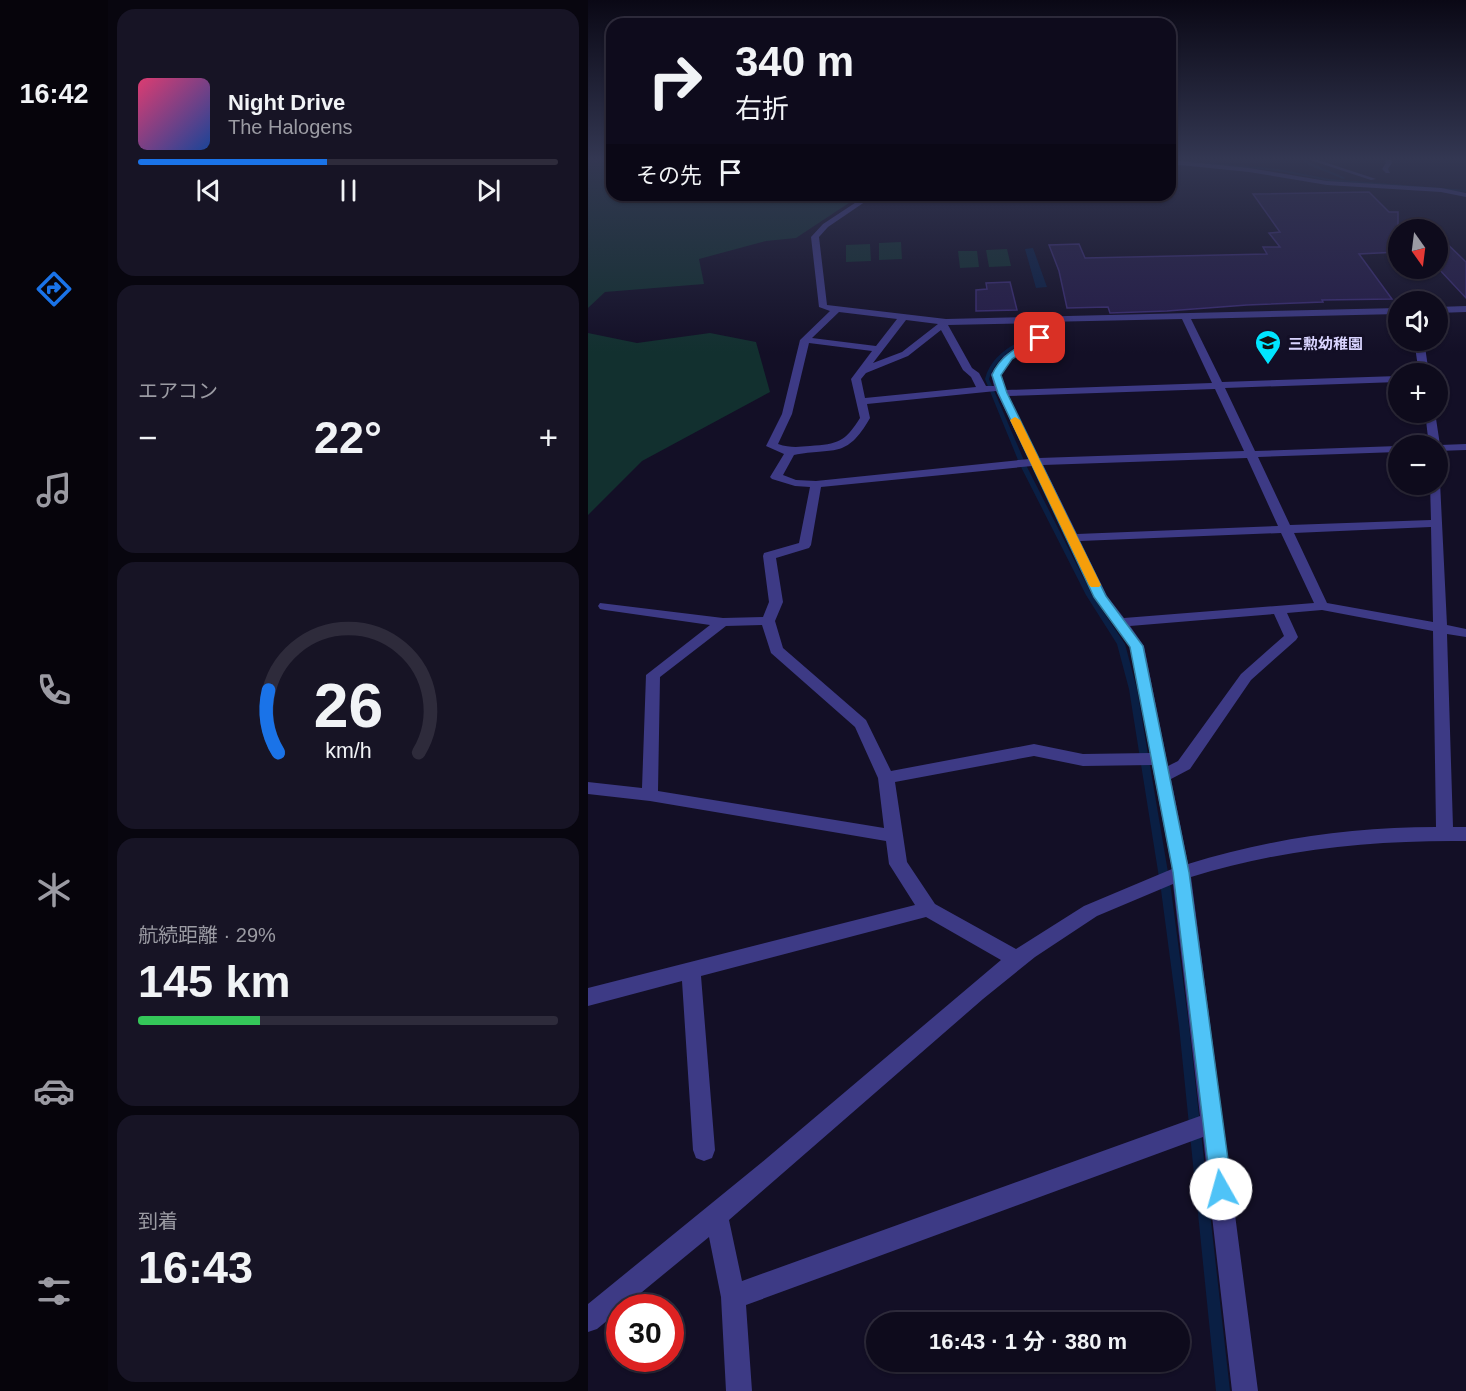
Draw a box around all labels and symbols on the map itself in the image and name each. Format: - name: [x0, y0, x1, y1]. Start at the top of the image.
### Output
- north arrow: [1388, 219, 1448, 279]
- pin: [1014, 312, 1065, 363]
- school or university icon: 三勲幼稚園: [1253, 328, 1283, 366]
- place label: 三勲幼稚園: [1288, 335, 1363, 352]
- position arrow: [1189, 1157, 1253, 1221]
- speed limit sign: 30: [606, 1294, 684, 1372]

